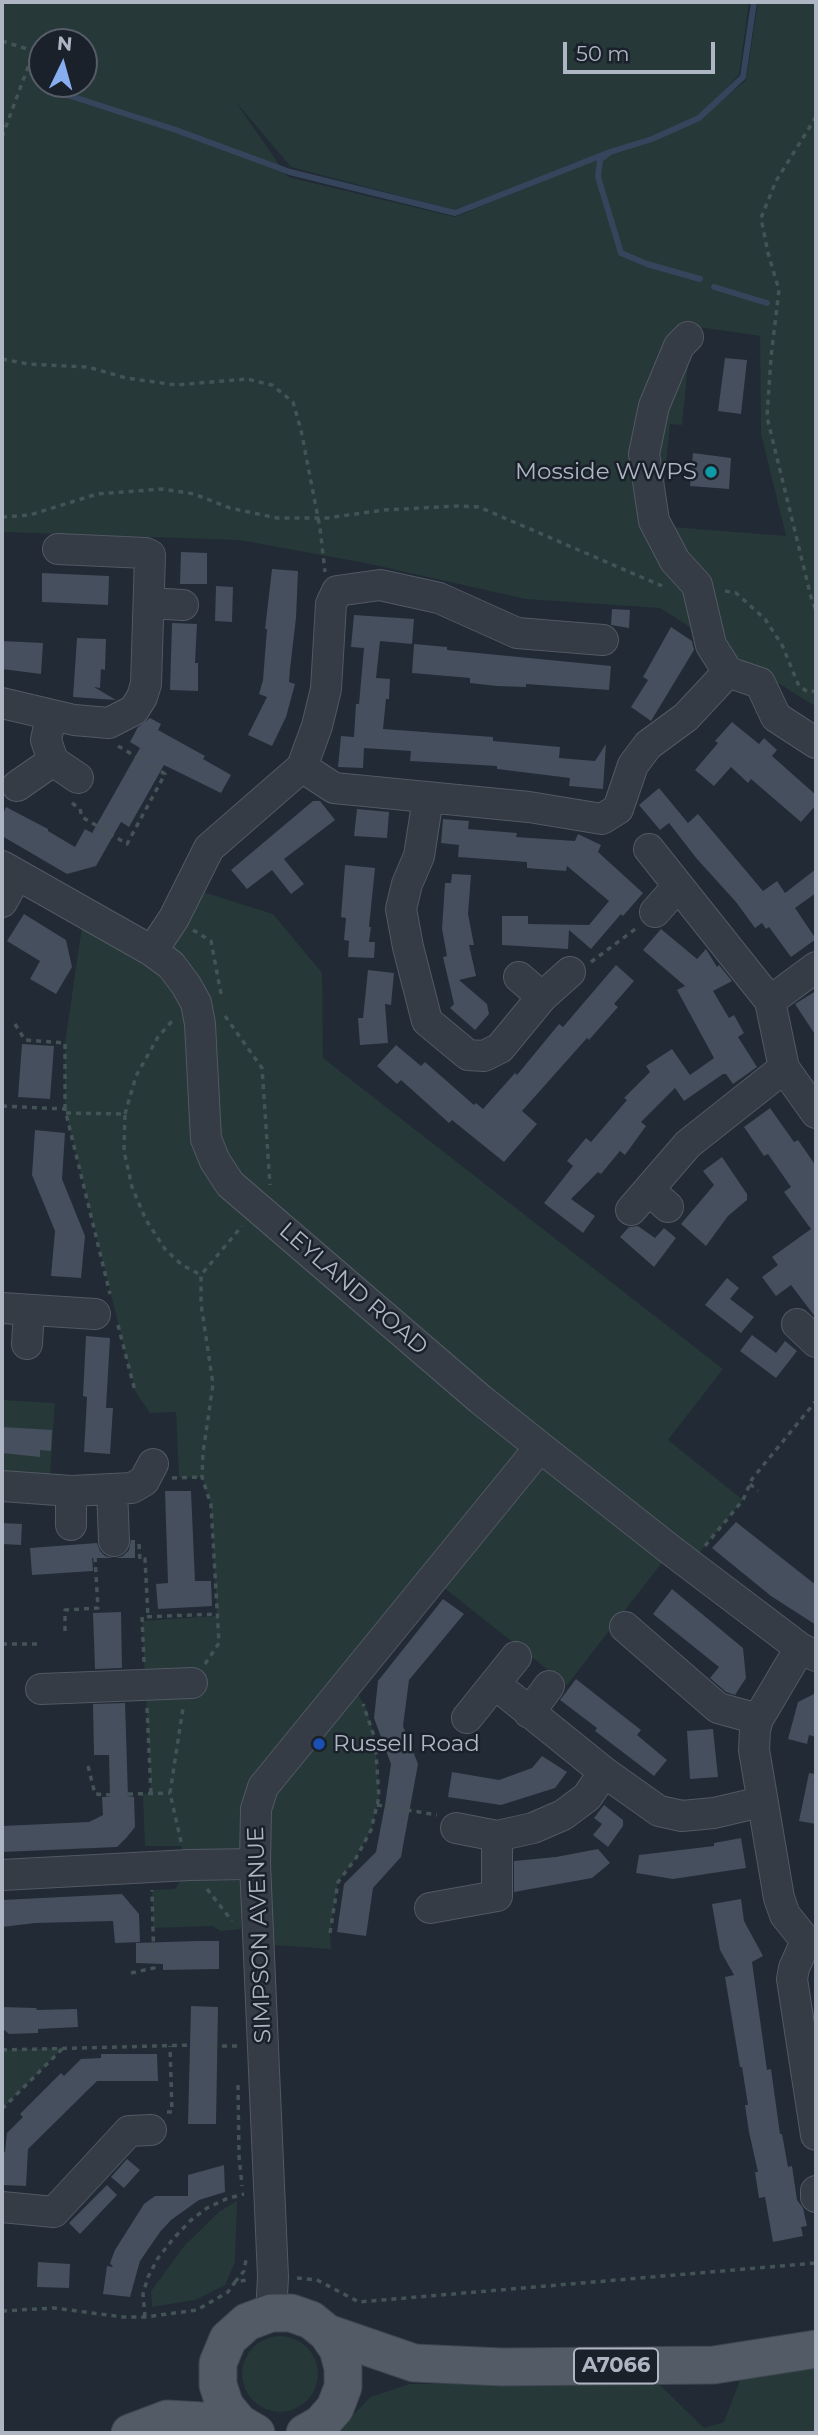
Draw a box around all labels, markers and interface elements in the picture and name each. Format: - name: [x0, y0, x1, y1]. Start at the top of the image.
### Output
- north arrow: [28, 28, 98, 98]
- scale bar: [566, 28, 718, 72]
- text: N: [56, 31, 73, 56]
- text: 50 m: [576, 41, 630, 66]
- place label: Mosside WWPS: [515, 458, 697, 486]
- marker: Mosside WWPS: [703, 464, 719, 480]
- street label: LEYLAND ROAD: [273, 1217, 433, 1361]
- place label: Russell Road: [333, 1730, 480, 1758]
- marker: Russell Road: [311, 1736, 327, 1752]
- street label: SIMPSON AVENUE: [242, 1826, 278, 2044]
- road number: A7066: [574, 2348, 658, 2384]

